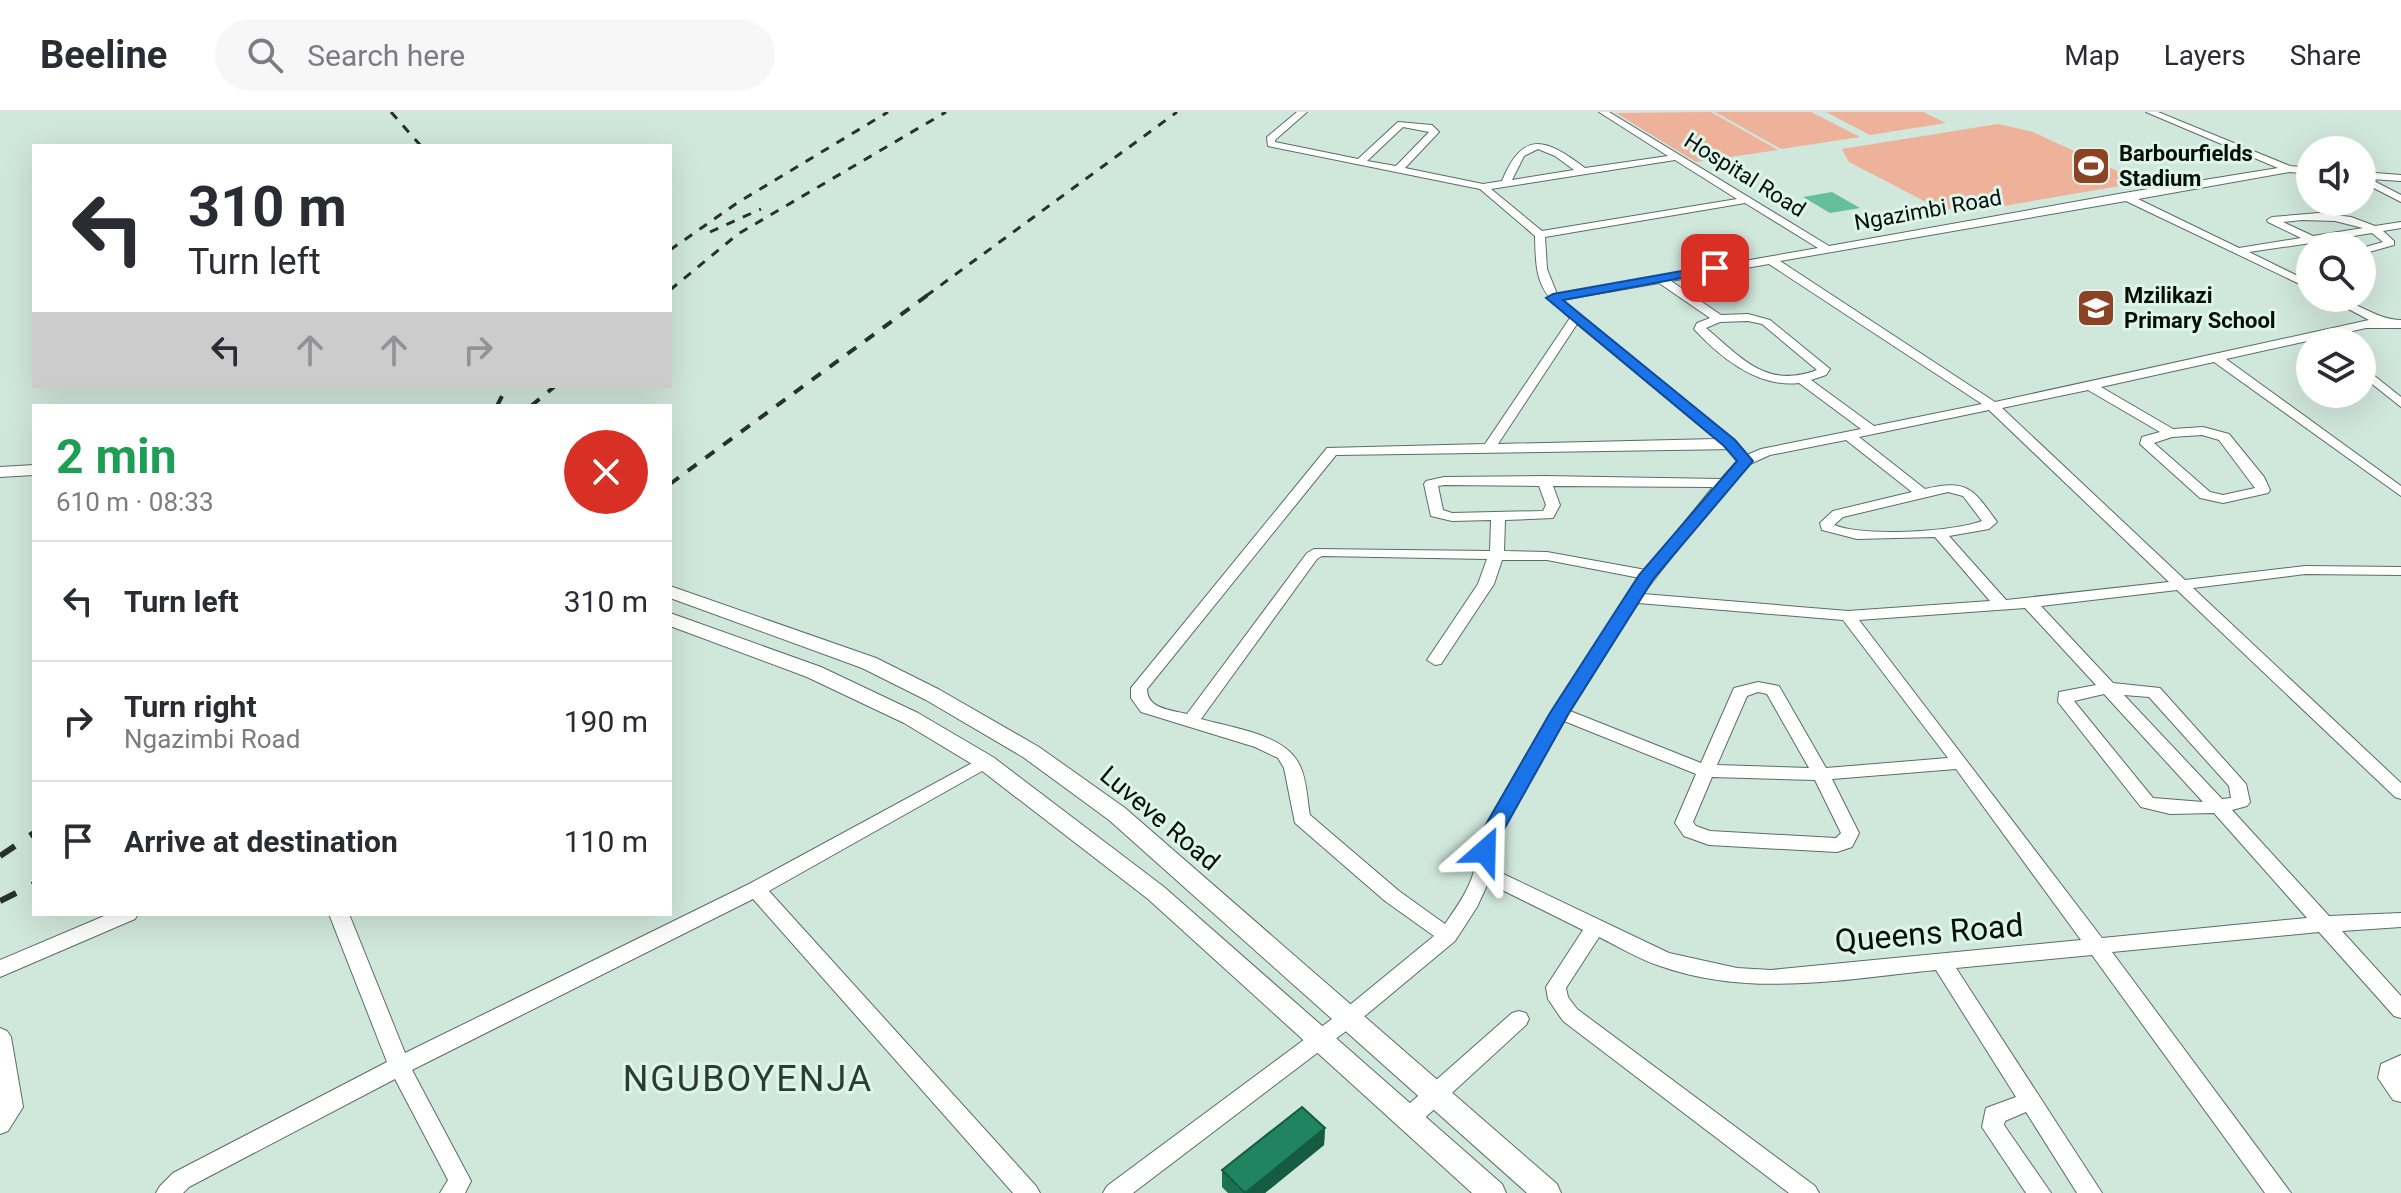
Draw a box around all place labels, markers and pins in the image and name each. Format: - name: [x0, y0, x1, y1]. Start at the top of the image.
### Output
- place label: Barbourfields Stadium: [2119, 141, 2253, 191]
- sports icon: Barbourfields Stadium: [2070, 145, 2112, 187]
- pin: [1681, 234, 1749, 302]
- place label: Mzilikazi Primary School: [2124, 283, 2276, 333]
- school or university icon: Mzilikazi Primary School: [2075, 287, 2117, 329]

